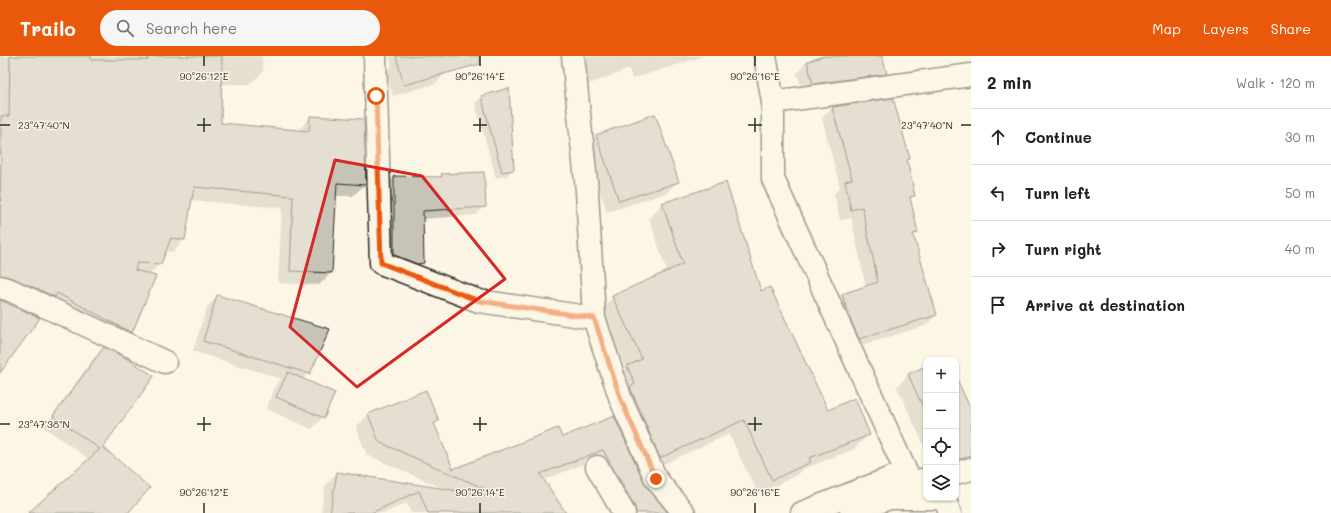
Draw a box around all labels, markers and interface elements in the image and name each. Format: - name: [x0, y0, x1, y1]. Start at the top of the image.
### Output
- search box: [100, 10, 380, 46]
- text: Trailo: [20, 16, 76, 41]
- icon: search: [114, 17, 136, 39]
- text: Search here: [146, 18, 237, 38]
- text: Map: [1152, 19, 1181, 38]
- text: Layers: [1203, 19, 1249, 38]
- text: Share: [1271, 19, 1311, 38]
- text: 90°26'12"E: [179, 69, 229, 83]
- text: 90°26'14"E: [455, 69, 505, 83]
- text: 90°26'16"E: [730, 69, 780, 83]
- text: 2 min: [987, 71, 1032, 93]
- text: Walk · 120 m: [1236, 74, 1315, 91]
- route start: [367, 87, 385, 105]
- text: 23°47'40"N: [18, 118, 70, 132]
- text: 23°47'40"N: [901, 118, 953, 132]
- icon: ahead: [987, 126, 1009, 148]
- text: Continue: [1025, 127, 1092, 147]
- text: 30 m: [1285, 128, 1315, 145]
- icon: left: [987, 182, 1009, 204]
- text: Turn left: [1025, 183, 1090, 203]
- text: 50 m: [1285, 184, 1315, 201]
- icon: right: [987, 238, 1009, 260]
- text: Turn right: [1025, 239, 1102, 259]
- text: 40 m: [1285, 240, 1315, 257]
- icon: arrive: [987, 294, 1009, 316]
- text: Arrive at destination: [1025, 295, 1185, 315]
- map controls: [923, 357, 959, 501]
- button: +: [923, 357, 959, 393]
- button: −: [923, 393, 959, 429]
- text: 23°47'38"N: [18, 417, 70, 431]
- button: locate: [923, 429, 959, 465]
- button: layers: [923, 465, 959, 501]
- route end: [647, 470, 665, 488]
- text: 90°26'12"E: [179, 485, 229, 499]
- text: 90°26'14"E: [455, 485, 505, 499]
- text: 90°26'16"E: [730, 485, 780, 499]

